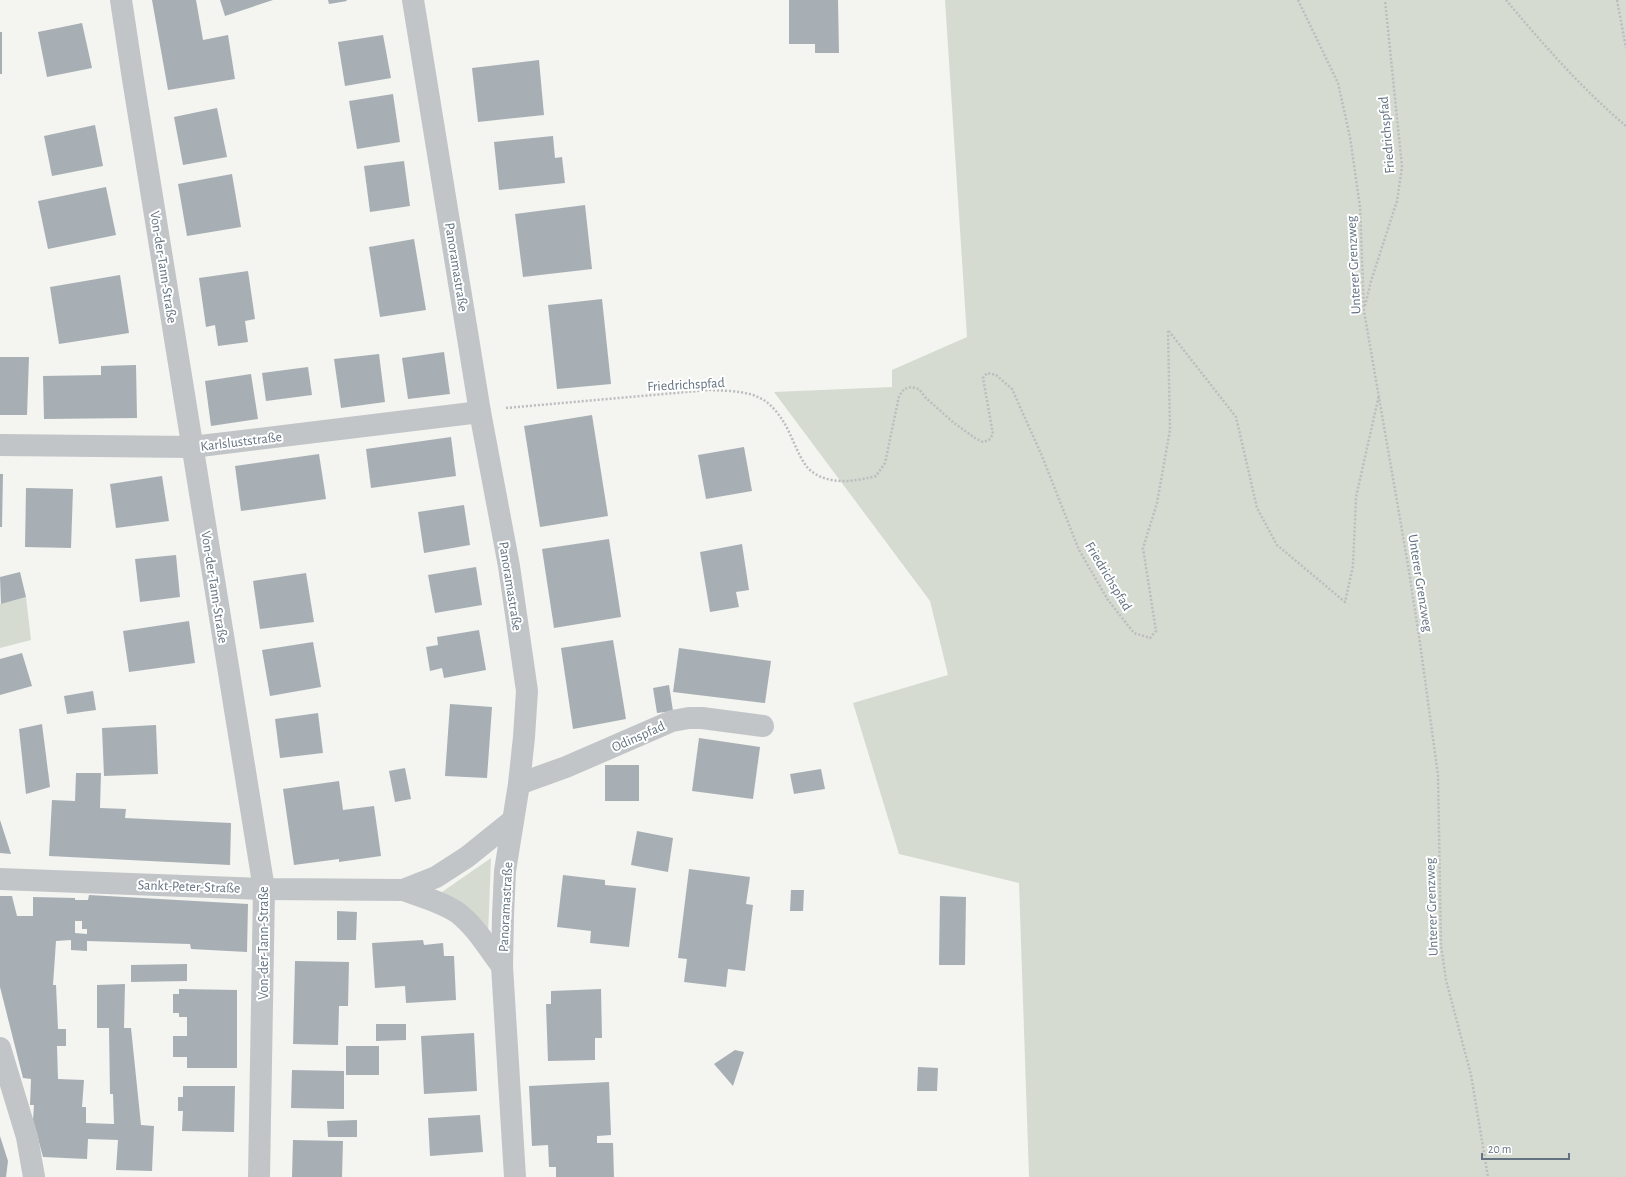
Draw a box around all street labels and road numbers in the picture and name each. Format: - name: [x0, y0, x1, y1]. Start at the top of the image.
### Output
- street label: Friedrichspfad: [1377, 96, 1397, 174]
- street label: Von-der-Tann-Straße: [147, 210, 179, 324]
- street label: Unterer Grenzweg: [1344, 215, 1364, 315]
- street label: Panoramastraße: [442, 221, 470, 313]
- street label: Friedrichspfad: [647, 376, 725, 394]
- street label: Karlsluststraße: [200, 430, 283, 454]
- street label: Von-der-Tann-Straße: [198, 530, 230, 644]
- street label: Unterer Grenzweg: [1405, 533, 1435, 633]
- street label: Panoramastraße: [496, 540, 524, 632]
- street label: Friedrichspfad: [1082, 540, 1134, 613]
- street label: Odinspfad: [610, 719, 667, 755]
- street label: Unterer Grenzweg: [1423, 857, 1441, 957]
- street label: Panoramastraße: [497, 862, 515, 953]
- street label: Sankt-Peter-Straße: [137, 878, 241, 896]
- street label: Von-der-Tann-Straße: [257, 886, 271, 1000]

